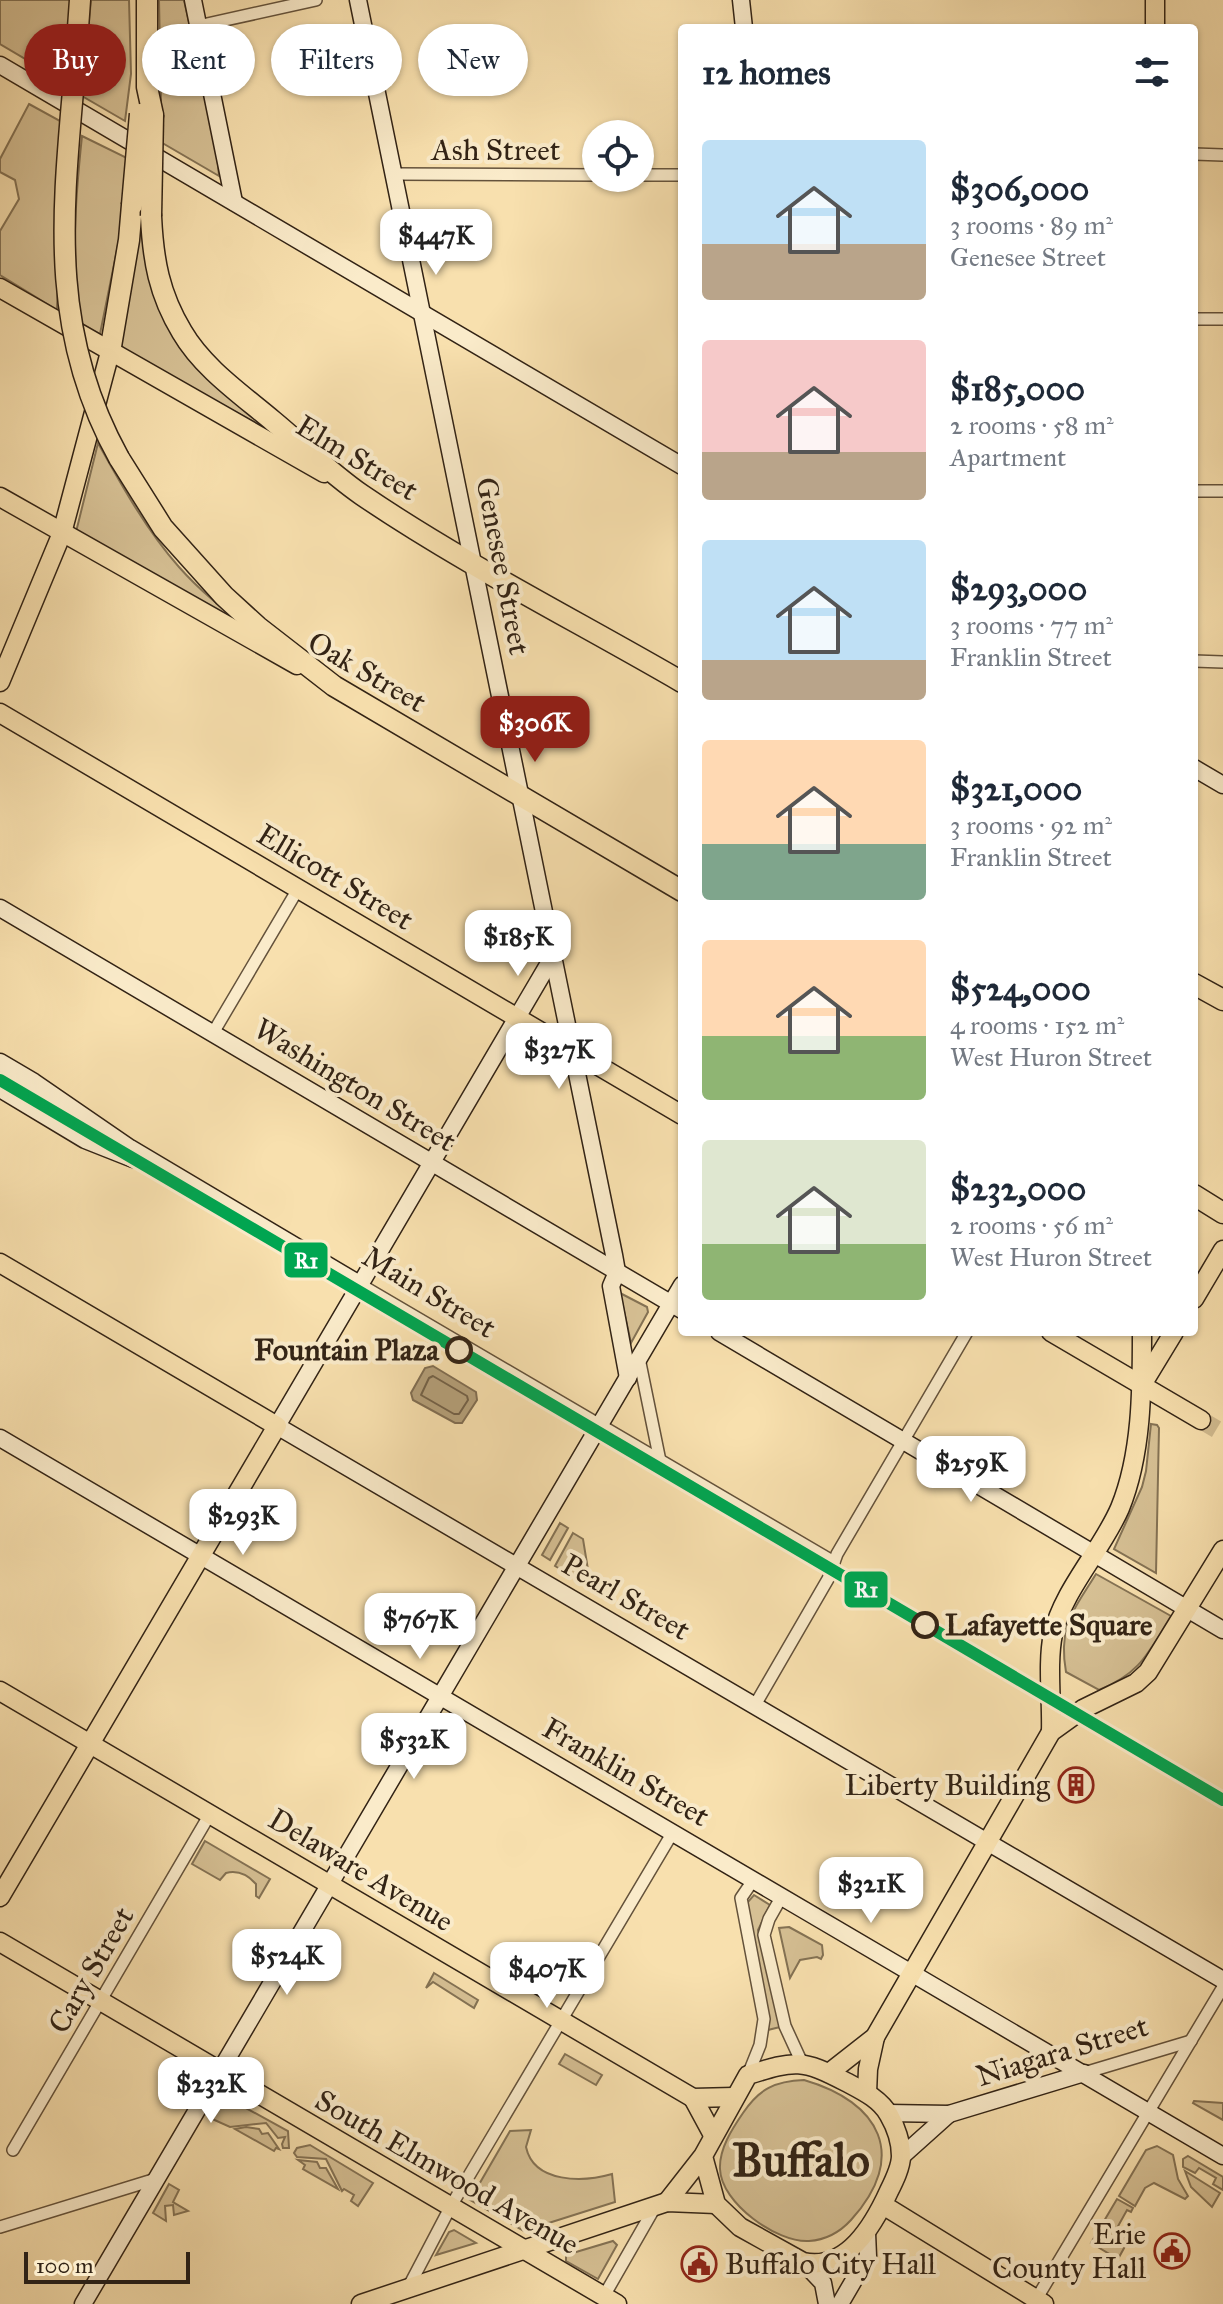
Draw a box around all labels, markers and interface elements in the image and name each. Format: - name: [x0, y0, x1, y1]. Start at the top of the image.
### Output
- chip: Buy: [24, 24, 126, 96]
- chip: Rent: [142, 24, 255, 96]
- chip: Filters: [271, 24, 402, 96]
- chip: New: [418, 24, 528, 96]
- icon: filters: [1130, 50, 1174, 94]
- text: 12 homes: [702, 52, 831, 93]
- map controls: [582, 120, 654, 192]
- button: locate: [582, 120, 654, 192]
- street label: Ash Street: [430, 132, 561, 168]
- text: $306,000: [950, 168, 1089, 209]
- icon: home: [766, 172, 862, 268]
- pin: $447K: [380, 209, 492, 277]
- text: 3 rooms · 89 m²: [950, 209, 1113, 241]
- text: $447K: [398, 219, 474, 251]
- text: Genesee Street: [950, 241, 1106, 273]
- text: $185,000: [950, 368, 1085, 409]
- icon: home: [766, 372, 862, 468]
- street label: Elm Street: [290, 408, 425, 509]
- text: 2 rooms · 58 m²: [950, 409, 1114, 441]
- text: Apartment: [950, 441, 1066, 473]
- street label: Genesee Street: [468, 474, 538, 658]
- text: $293,000: [950, 568, 1087, 609]
- icon: home: [766, 572, 862, 668]
- text: 3 rooms · 77 m²: [950, 609, 1113, 641]
- street label: Oak Street: [302, 624, 433, 720]
- text: Franklin Street: [950, 641, 1112, 673]
- pin: $306K: [479, 696, 591, 764]
- text: $306K: [499, 706, 571, 738]
- text: $321,000: [950, 768, 1082, 809]
- icon: home: [766, 772, 862, 868]
- text: 3 rooms · 92 m²: [950, 809, 1112, 841]
- street label: Ellicott Street: [250, 816, 420, 938]
- text: Franklin Street: [950, 841, 1112, 873]
- pin: $185K: [462, 910, 574, 978]
- text: $185K: [483, 920, 553, 952]
- text: $524,000: [950, 968, 1091, 1009]
- icon: home: [766, 972, 862, 1068]
- text: 4 rooms · 152 m²: [950, 1009, 1124, 1041]
- street label: Washington Street: [248, 1011, 463, 1160]
- pin: $327K: [503, 1023, 615, 1091]
- text: $327K: [524, 1033, 594, 1065]
- text: West Huron Street: [950, 1041, 1152, 1073]
- text: $232,000: [950, 1168, 1086, 1209]
- icon: home: [766, 1172, 862, 1268]
- text: 2 rooms · 56 m²: [950, 1209, 1113, 1241]
- street label: Main Street: [356, 1238, 502, 1346]
- line badge: R1: [283, 1241, 329, 1279]
- text: West Huron Street: [950, 1241, 1152, 1273]
- text: R1: [294, 1247, 318, 1274]
- place label: Fountain Plaza: [254, 1332, 440, 1368]
- marker: Fountain Plaza: [446, 1337, 472, 1363]
- pin: $259K: [915, 1436, 1027, 1504]
- text: $259K: [935, 1446, 1007, 1478]
- pin: $293K: [187, 1489, 299, 1557]
- text: $293K: [207, 1499, 279, 1531]
- street label: Pearl Street: [556, 1546, 697, 1648]
- line badge: R1: [843, 1570, 889, 1609]
- text: R1: [854, 1576, 878, 1603]
- pin: $767K: [364, 1593, 476, 1661]
- text: $767K: [382, 1603, 458, 1635]
- place label: Lafayette Square: [945, 1607, 1153, 1643]
- marker: Lafayette Square: [912, 1612, 938, 1638]
- street label: Franklin Street: [536, 1710, 716, 1834]
- pin: $532K: [358, 1713, 470, 1781]
- text: $532K: [379, 1723, 449, 1755]
- building icon: Liberty Building: [1057, 1766, 1095, 1804]
- place label: Liberty Building: [845, 1767, 1051, 1803]
- street label: Delaware Avenue: [262, 1801, 460, 1939]
- pin: $321K: [815, 1857, 927, 1925]
- text: $321K: [837, 1867, 905, 1899]
- street label: Cary Street: [41, 1900, 142, 2039]
- pin: $524K: [231, 1929, 343, 1997]
- text: $524K: [250, 1939, 324, 1971]
- pin: $407K: [491, 1942, 603, 2010]
- text: $407K: [508, 1952, 586, 1984]
- street label: Niagara Street: [972, 2008, 1153, 2094]
- pin: $232K: [155, 2057, 267, 2125]
- text: $232K: [176, 2067, 246, 2099]
- street label: South Elmwood Avenue: [309, 2082, 585, 2262]
- district label: Buffalo: [732, 2132, 870, 2189]
- place label: Erie County Hall: [992, 2216, 1147, 2286]
- public building icon: Erie County Hall: [1153, 2232, 1191, 2270]
- public building icon: Buffalo City Hall: [680, 2245, 718, 2283]
- place label: Buffalo City Hall: [725, 2246, 937, 2282]
- scale bar: [24, 2248, 190, 2284]
- text: 100 m: [36, 2252, 93, 2279]

